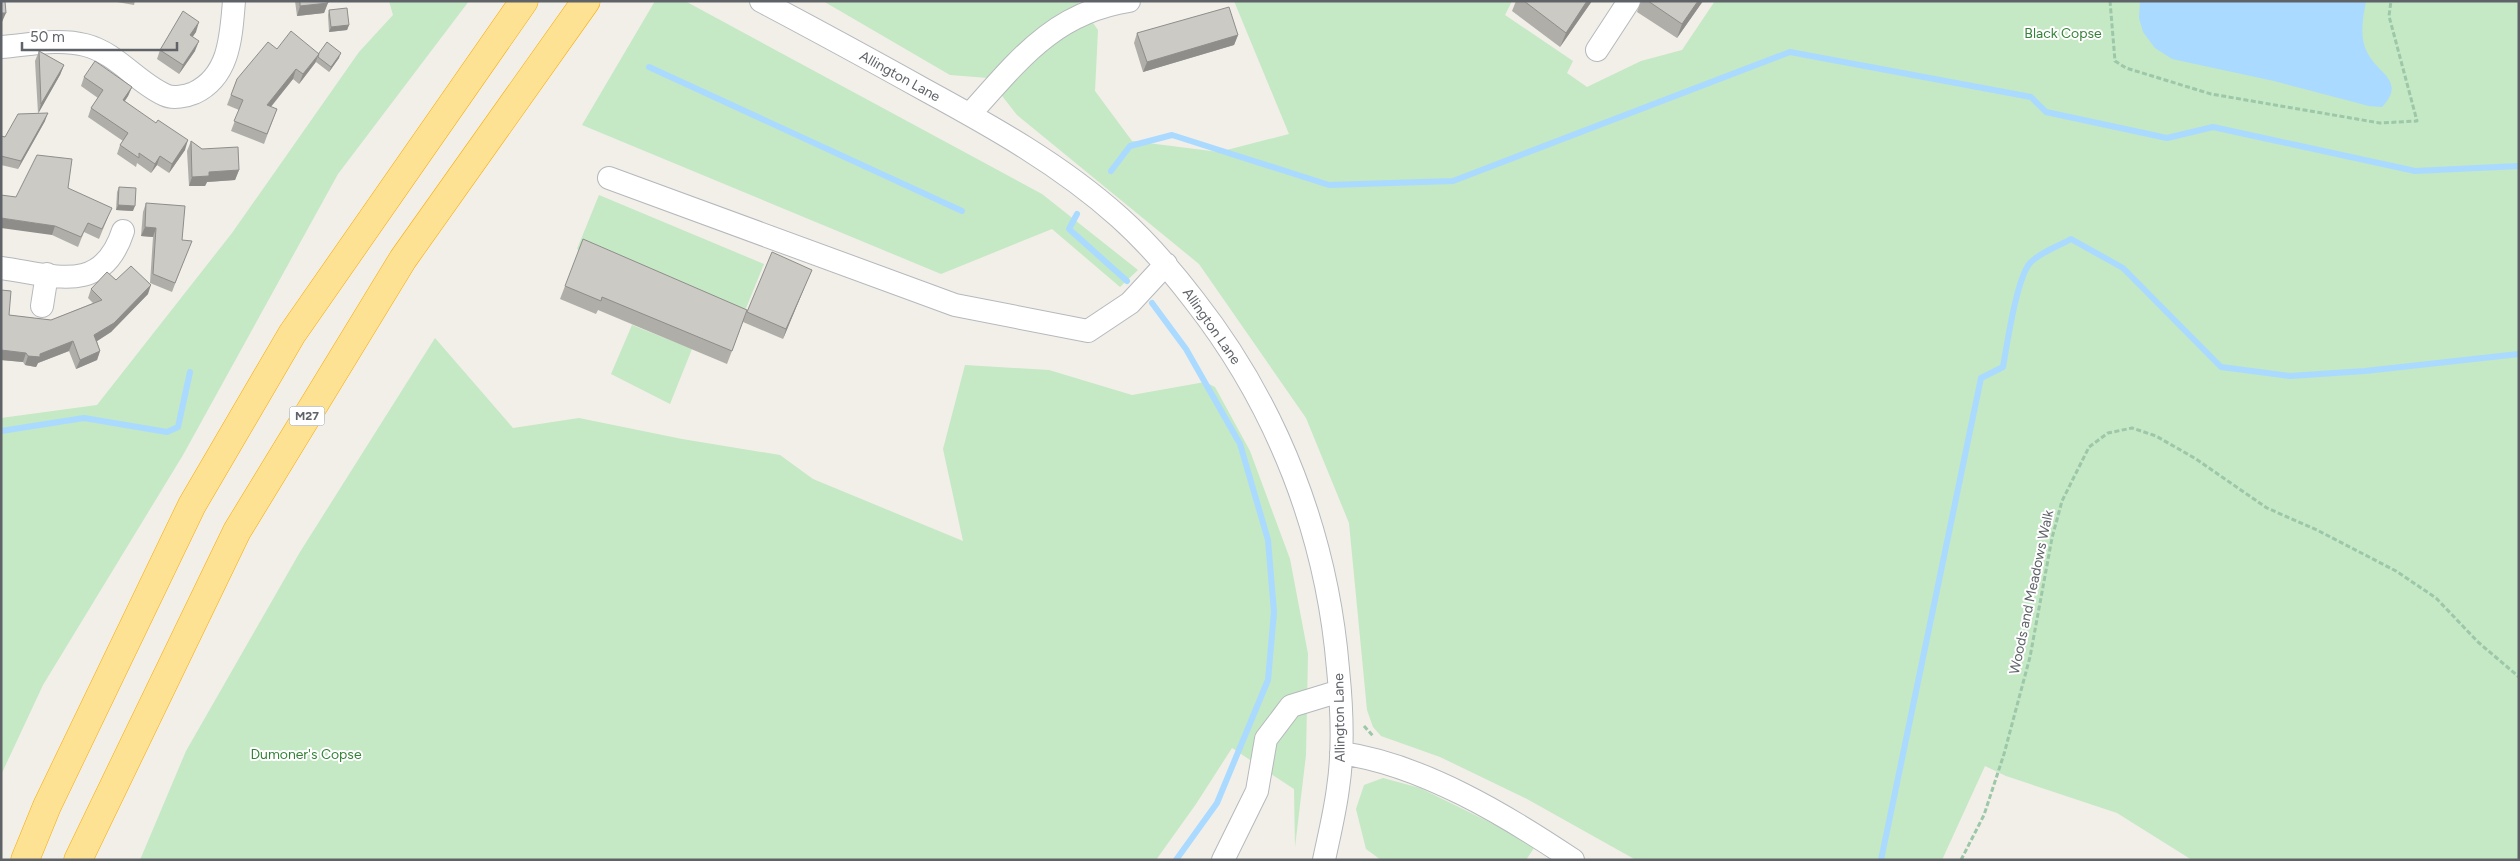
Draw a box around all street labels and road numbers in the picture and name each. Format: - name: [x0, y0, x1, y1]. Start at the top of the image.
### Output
- street label: Allington Lane: [857, 47, 943, 106]
- street label: Allington Lane: [1179, 285, 1244, 368]
- road number: M27: [290, 406, 324, 426]
- street label: Woods and Meadows Walk: [2006, 508, 2057, 676]
- street label: Allington Lane: [1330, 673, 1349, 763]

